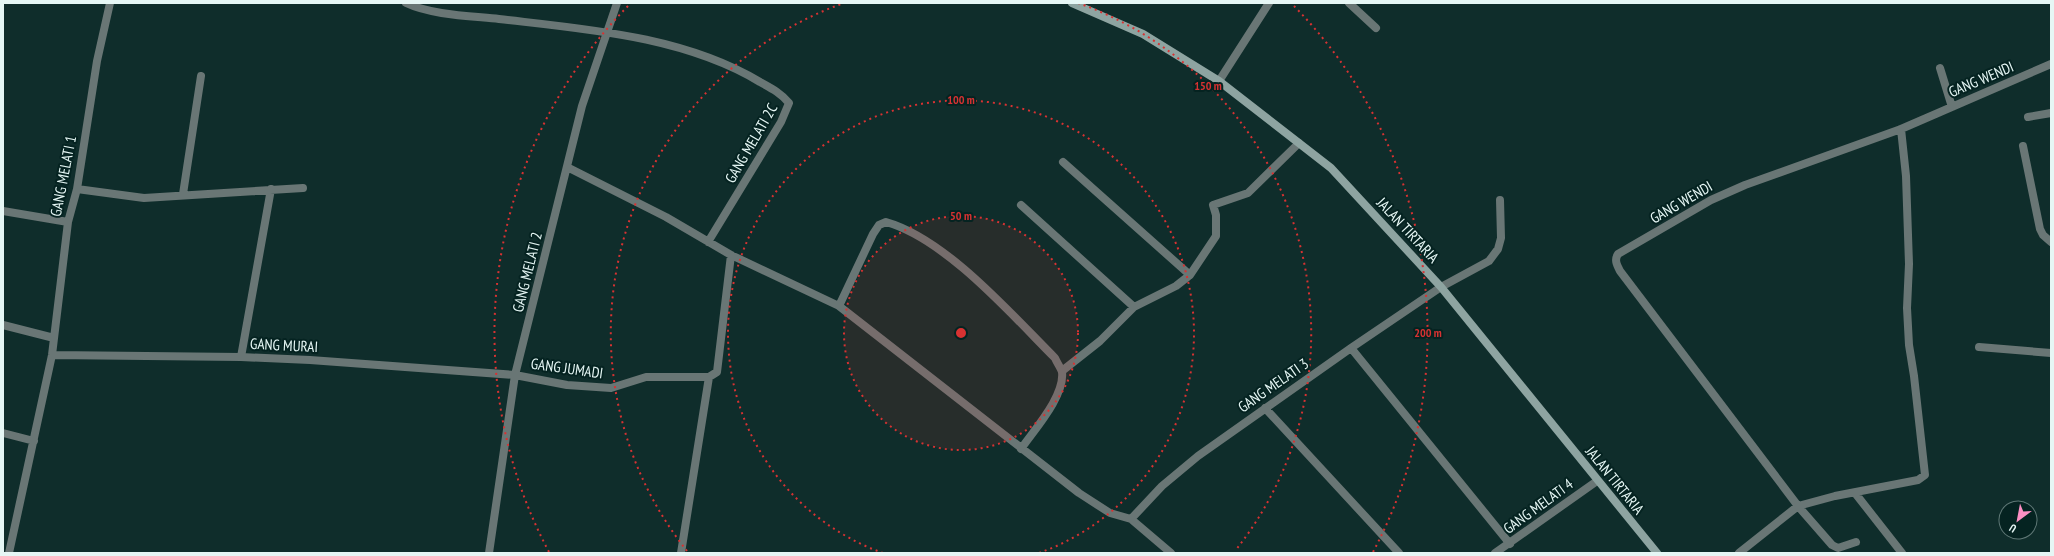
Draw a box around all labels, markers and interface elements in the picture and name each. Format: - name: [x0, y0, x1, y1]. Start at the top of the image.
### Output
- street label: GANG WENDI: [1946, 57, 2016, 101]
- text: 150 m: [1194, 78, 1222, 93]
- text: 100 m: [947, 92, 975, 107]
- street label: GANG MELATI 2C: [721, 100, 781, 186]
- street label: GANG MELATI 1: [46, 134, 80, 218]
- street label: GANG WENDI: [1646, 177, 1716, 227]
- street label: JALAN TIRTARIA: [1372, 193, 1444, 267]
- text: 50 m: [950, 208, 972, 223]
- street label: GANG MELATI 2: [508, 230, 546, 314]
- text: 200 m: [1414, 325, 1442, 340]
- centre of rings: [954, 326, 968, 340]
- street label: GANG MURAI: [250, 334, 318, 356]
- street label: GANG JUMADI: [530, 354, 604, 382]
- street label: GANG MELATI 3: [1234, 354, 1312, 416]
- street label: JALAN TIRTARIA: [1581, 441, 1649, 519]
- street label: GANG MELATI 4: [1499, 474, 1577, 538]
- north arrow: [1998, 500, 2038, 540]
- text: U: [2006, 521, 2019, 536]

